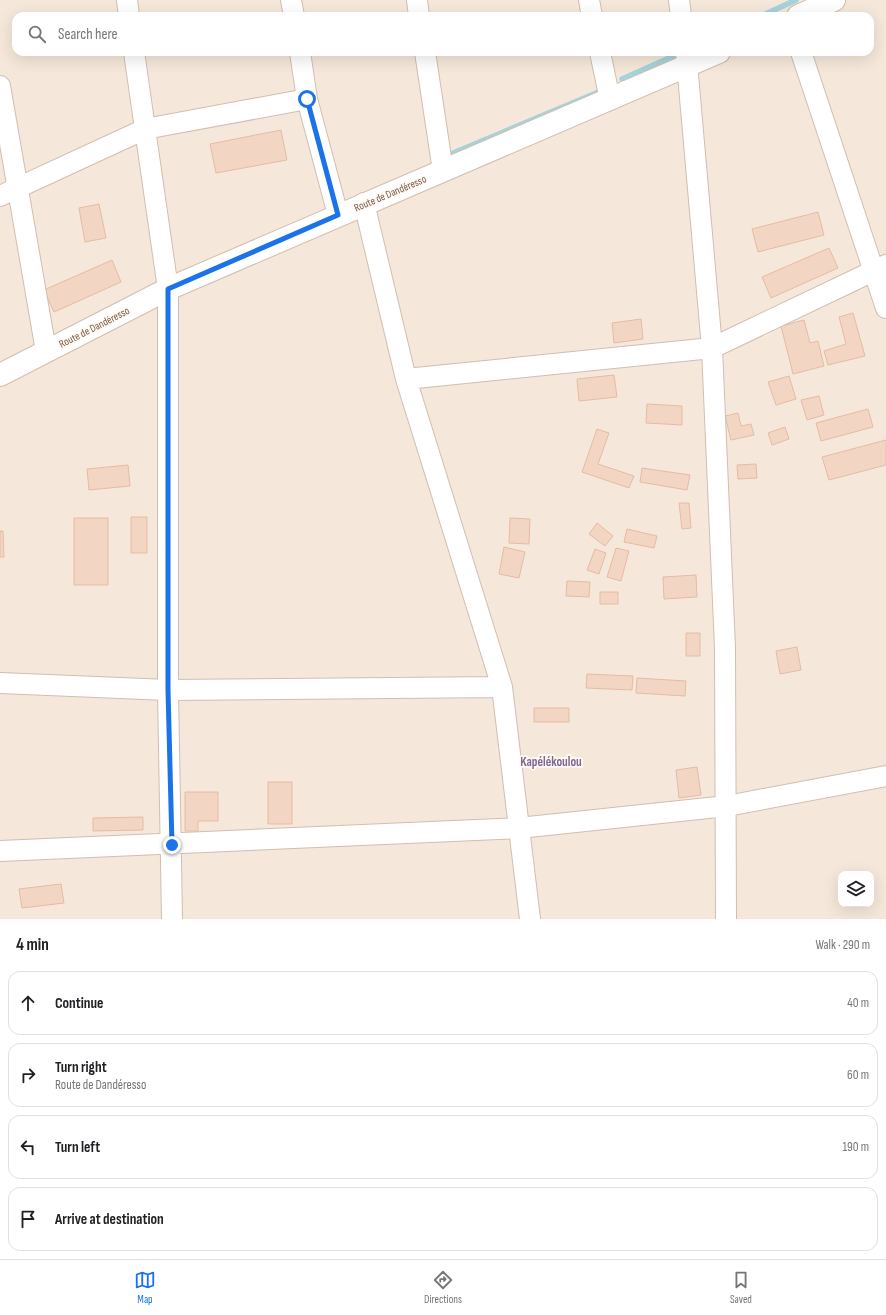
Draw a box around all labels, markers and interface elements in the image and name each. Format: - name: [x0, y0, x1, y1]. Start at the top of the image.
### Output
- search box: [12, 12, 874, 56]
- icon: search: [26, 23, 48, 45]
- text: Search here: [58, 25, 118, 44]
- route start: [298, 90, 316, 108]
- street label: Route de Dandéresso: [352, 172, 429, 215]
- street label: Route de Dandéresso: [57, 304, 132, 351]
- district label: Kapélékoulou: [520, 754, 582, 770]
- route end: [163, 836, 181, 854]
- map controls: [838, 871, 874, 907]
- button: layers: [838, 871, 874, 907]
- text: 4 min: [16, 935, 49, 955]
- text: Walk · 290 m: [815, 937, 870, 953]
- icon: ahead: [17, 992, 39, 1014]
- text: Continue: [55, 994, 104, 1013]
- text: 40 m: [847, 995, 869, 1011]
- text: Turn right: [55, 1058, 107, 1077]
- icon: right: [17, 1064, 39, 1086]
- text: 60 m: [847, 1067, 869, 1083]
- text: Route de Dandéresso: [55, 1077, 146, 1093]
- icon: left: [17, 1136, 39, 1158]
- text: Turn left: [55, 1138, 100, 1157]
- text: 190 m: [842, 1139, 869, 1155]
- icon: arrive: [17, 1208, 39, 1230]
- text: Arrive at destination: [55, 1210, 164, 1229]
- tab: Map: [134, 1269, 156, 1306]
- tab: Directions: [424, 1269, 462, 1306]
- tab: Saved: [730, 1269, 752, 1306]

